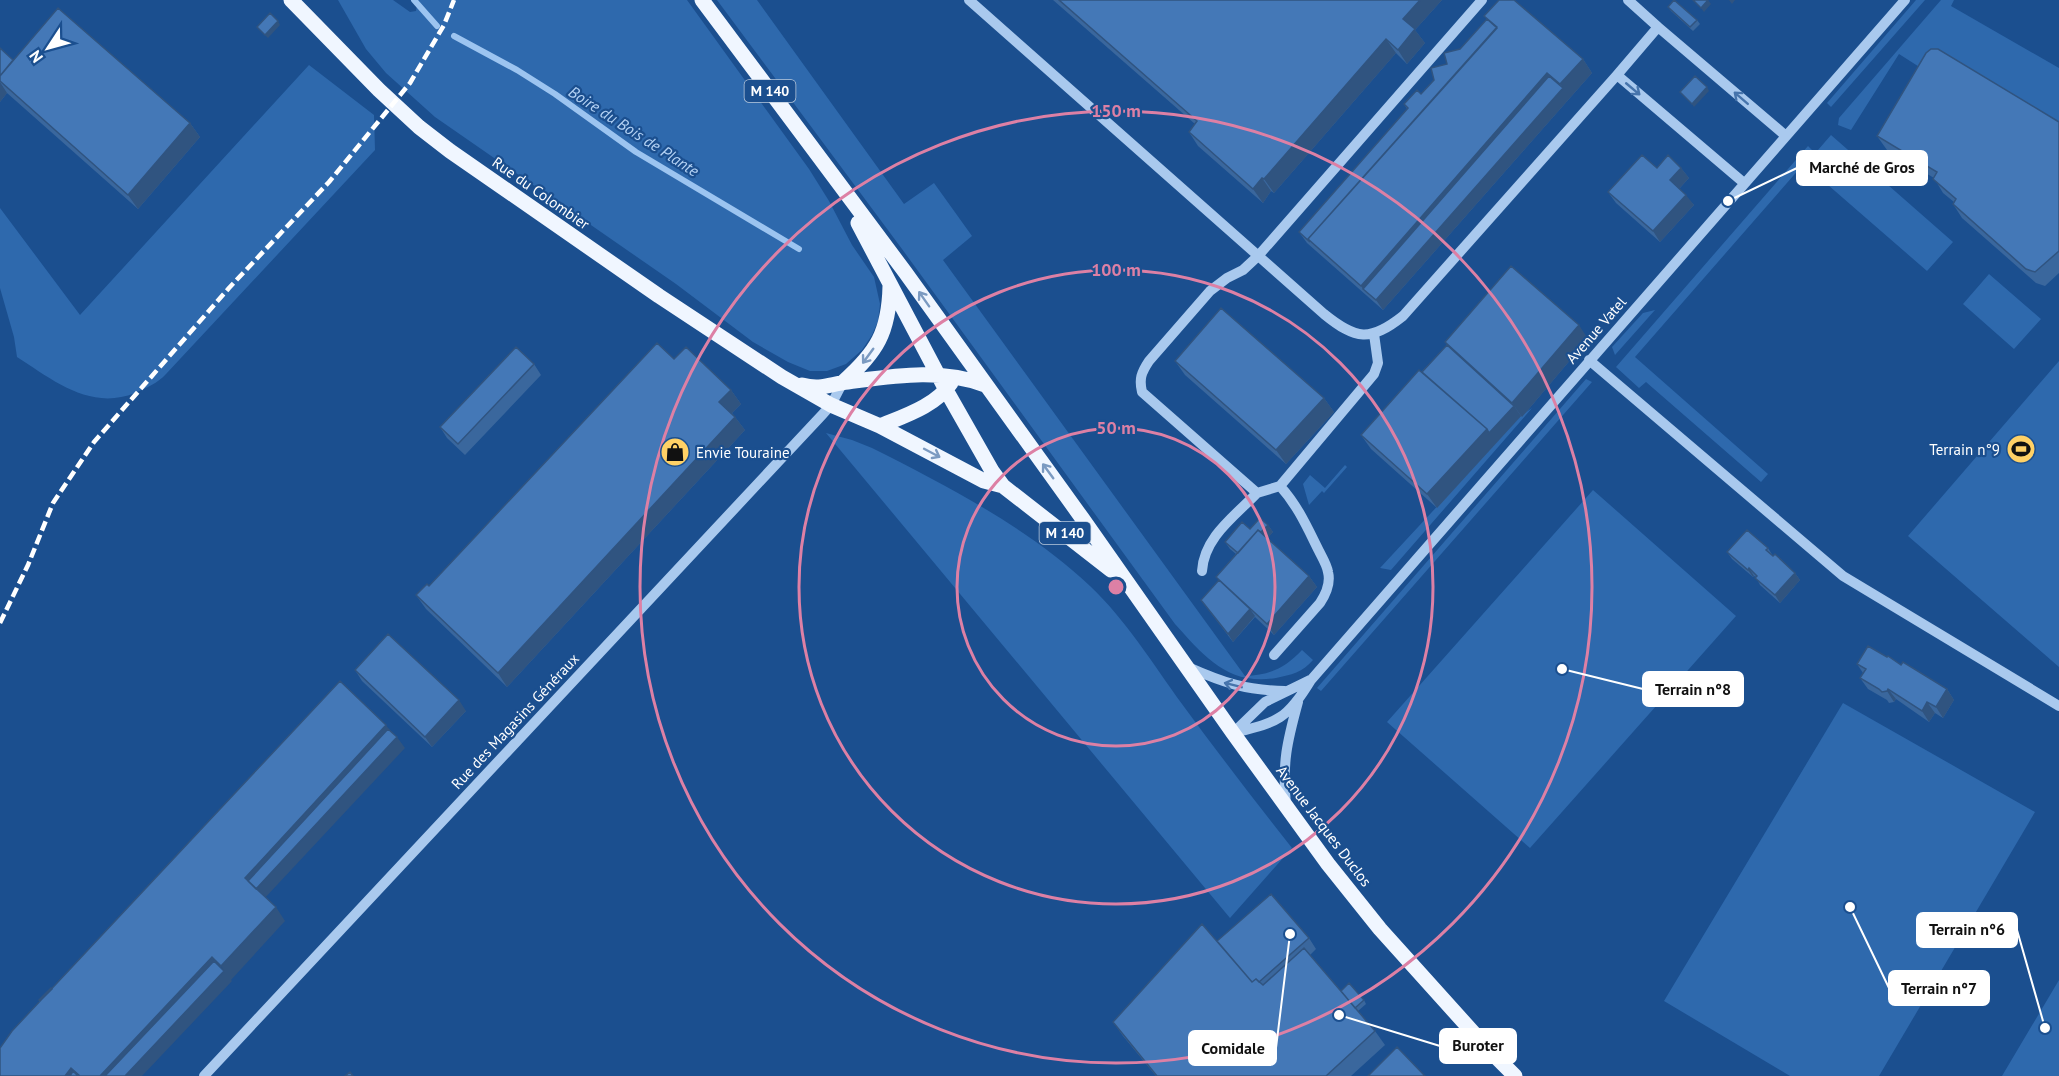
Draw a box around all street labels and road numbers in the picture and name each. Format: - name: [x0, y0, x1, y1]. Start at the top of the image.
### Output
- road number: M 140: [744, 80, 796, 102]
- street label: Rue du Colombier: [489, 152, 593, 234]
- street label: Avenue Vatel: [1562, 292, 1631, 367]
- road number: M 140: [1040, 522, 1090, 544]
- street label: Rue des Magasins Généraux: [447, 649, 583, 793]
- street label: Avenue Jacques Duclos: [1272, 762, 1376, 890]

